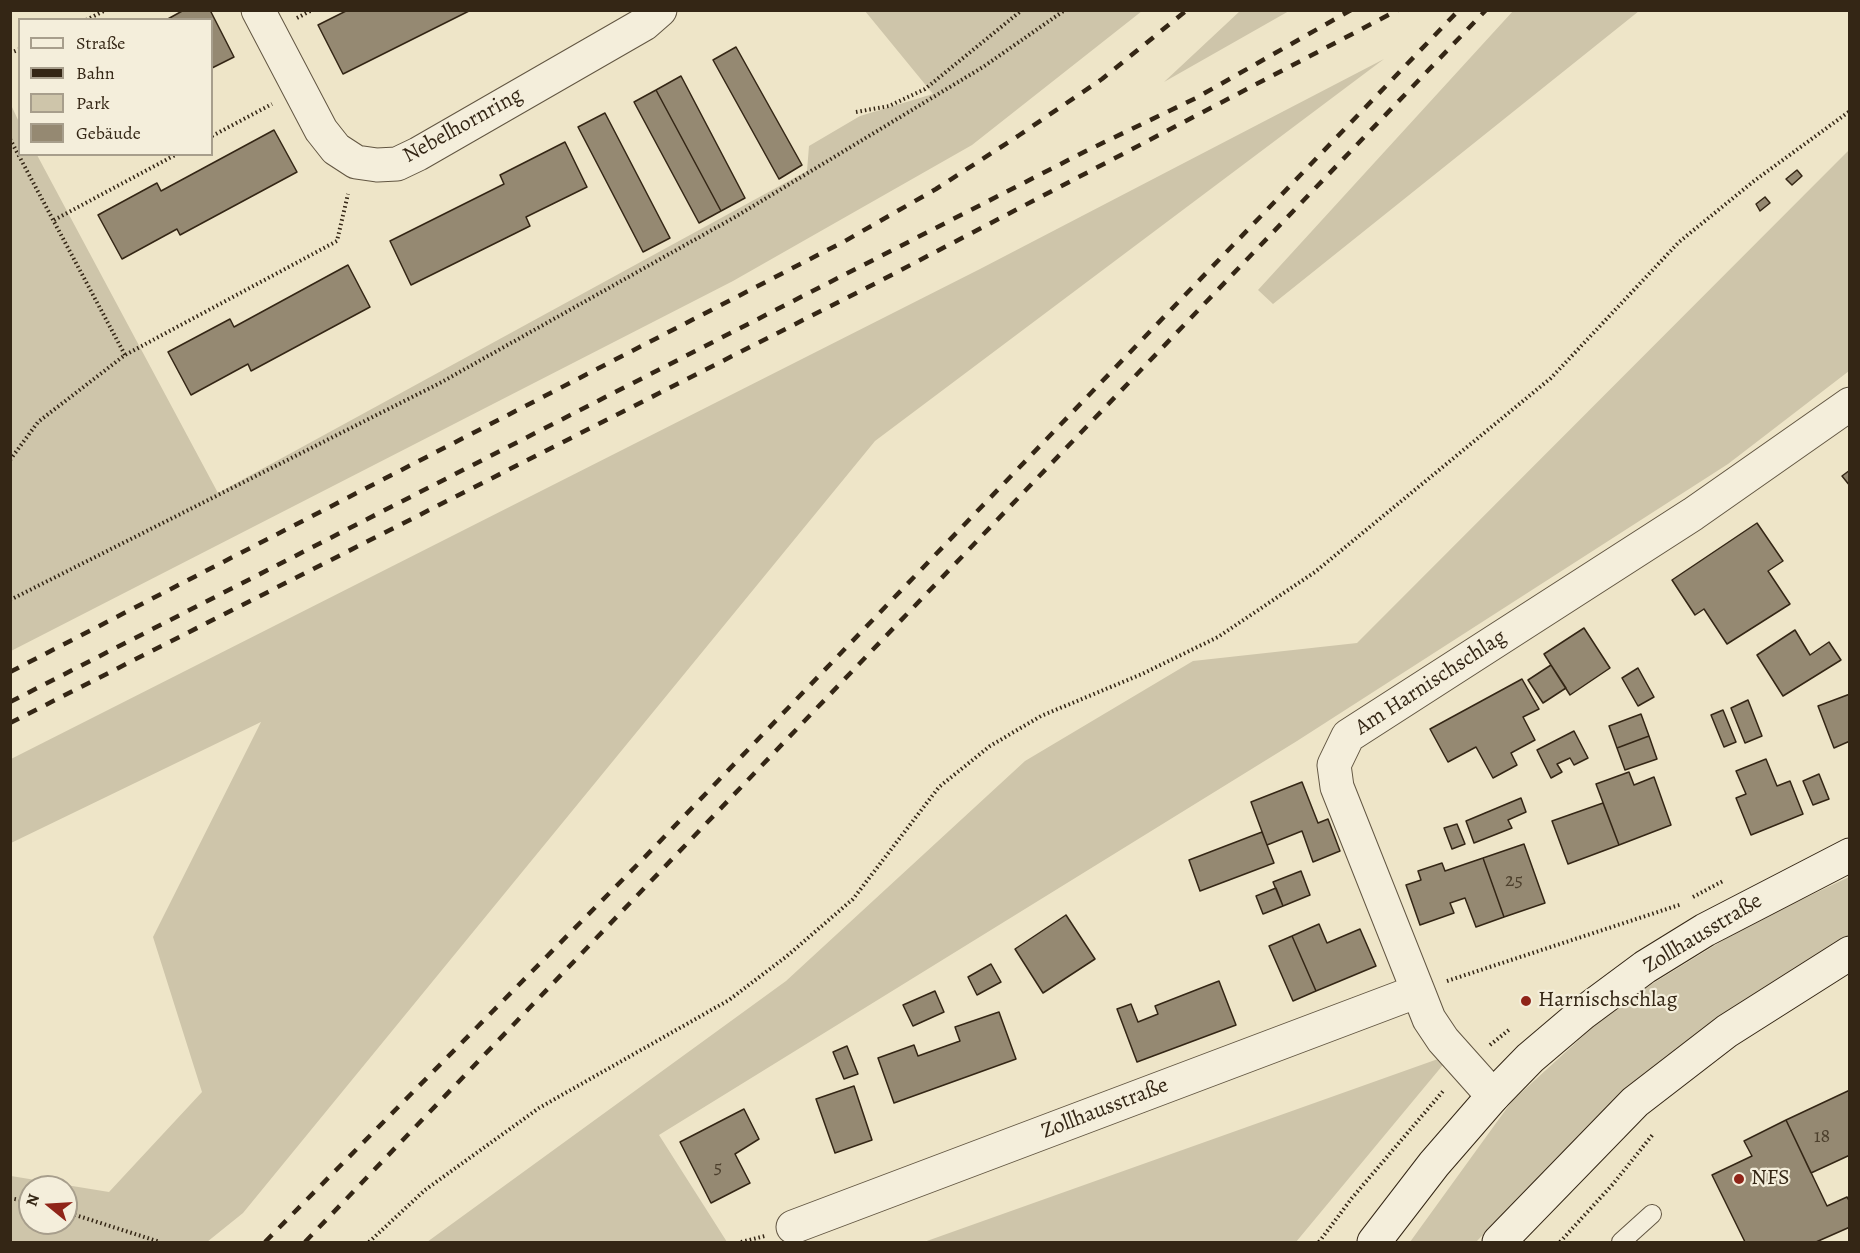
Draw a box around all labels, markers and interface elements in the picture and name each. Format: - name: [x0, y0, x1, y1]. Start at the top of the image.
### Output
- legend: [18, 18, 213, 156]
- text: Straße: [76, 31, 125, 55]
- text: Bahn: [76, 61, 115, 85]
- street label: Nebelhornring: [399, 82, 527, 170]
- text: Park: [76, 91, 110, 115]
- text: Gebäude: [76, 121, 141, 145]
- street label: Am Harnischschlag: [1351, 624, 1511, 742]
- house number: 25: [1505, 869, 1523, 893]
- street label: Zollhausstraße: [1639, 888, 1767, 980]
- place label: Harnischschlag: [1538, 988, 1678, 1014]
- marker: Harnischschlag: [1519, 994, 1533, 1008]
- street label: Zollhausstraße: [1038, 1073, 1172, 1145]
- house number: 18: [1814, 1125, 1830, 1149]
- house number: 5: [714, 1156, 722, 1180]
- place label: NFS: [1751, 1166, 1790, 1192]
- marker: NFS: [1732, 1172, 1746, 1186]
- north arrow: [18, 1175, 78, 1235]
- text: N: [21, 1191, 45, 1209]

